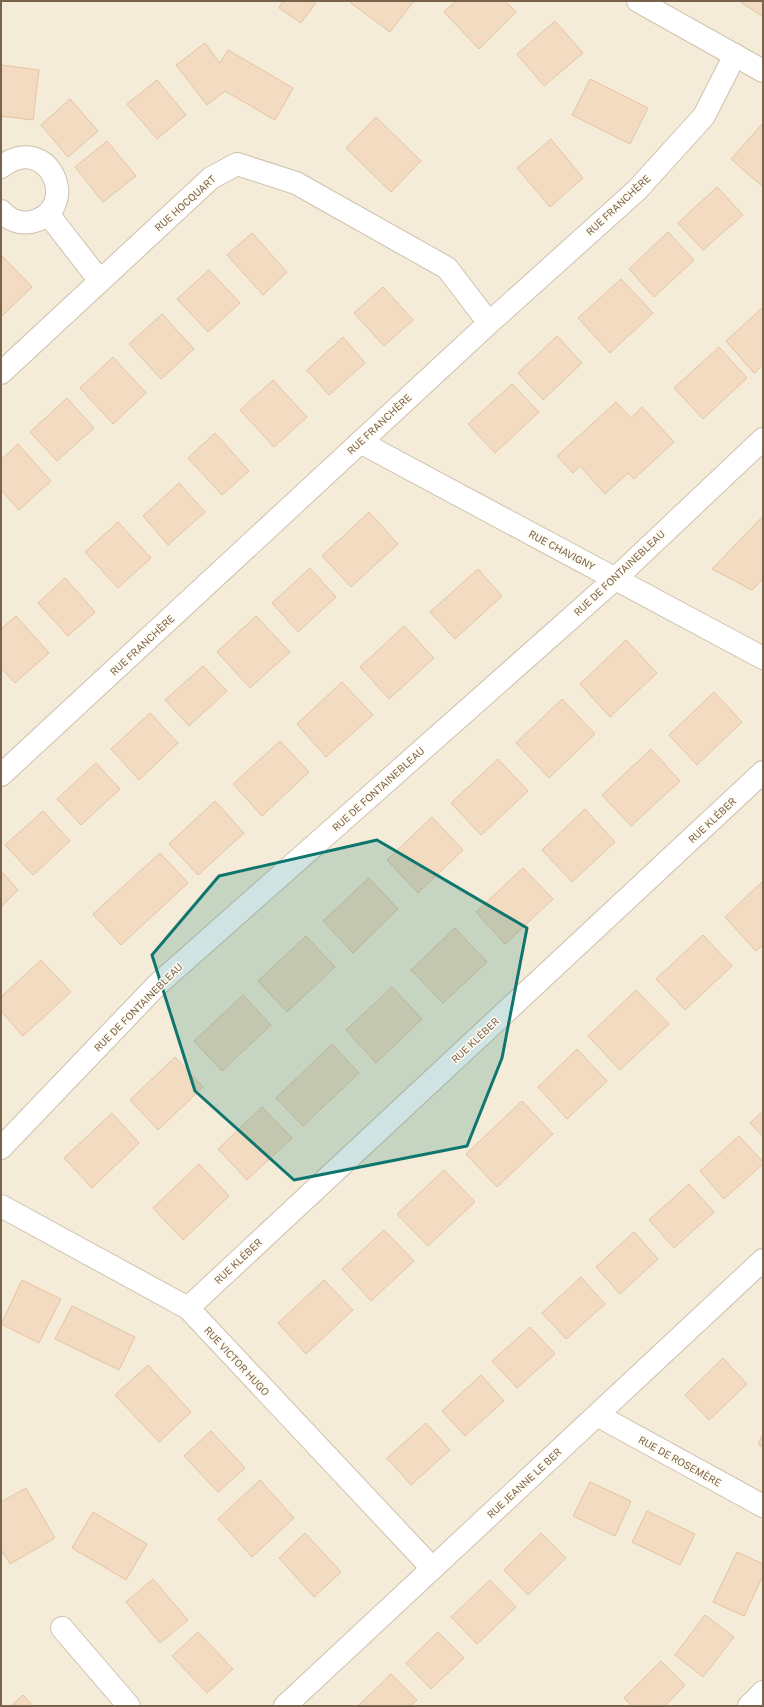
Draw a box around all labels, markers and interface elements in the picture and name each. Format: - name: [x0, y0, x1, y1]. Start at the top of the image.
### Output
- street label: RUE HOCQUART: [152, 172, 218, 233]
- street label: RUE FRANCHÈRE: [583, 172, 653, 238]
- street label: RUE FRANCHÈRE: [344, 391, 414, 457]
- street label: RUE CHAVIGNY: [527, 528, 597, 572]
- street label: RUE DE FONTAINEBLEAU: [571, 528, 667, 618]
- street label: RUE FRANCHÈRE: [107, 612, 177, 678]
- street label: RUE DE FONTAINEBLEAU: [329, 744, 427, 834]
- street label: RUE KLÉBER: [686, 795, 739, 845]
- street label: RUE DE FONTAINEBLEAU: [91, 960, 185, 1054]
- street label: RUE KLÉBER: [449, 1015, 502, 1065]
- street label: RUE KLÉBER: [212, 1236, 265, 1286]
- street label: RUE VICTOR HUGO: [202, 1324, 272, 1398]
- street label: RUE DE ROSEMÈRE: [637, 1433, 723, 1489]
- street label: RUE JEANNE LE BER: [484, 1445, 564, 1521]

